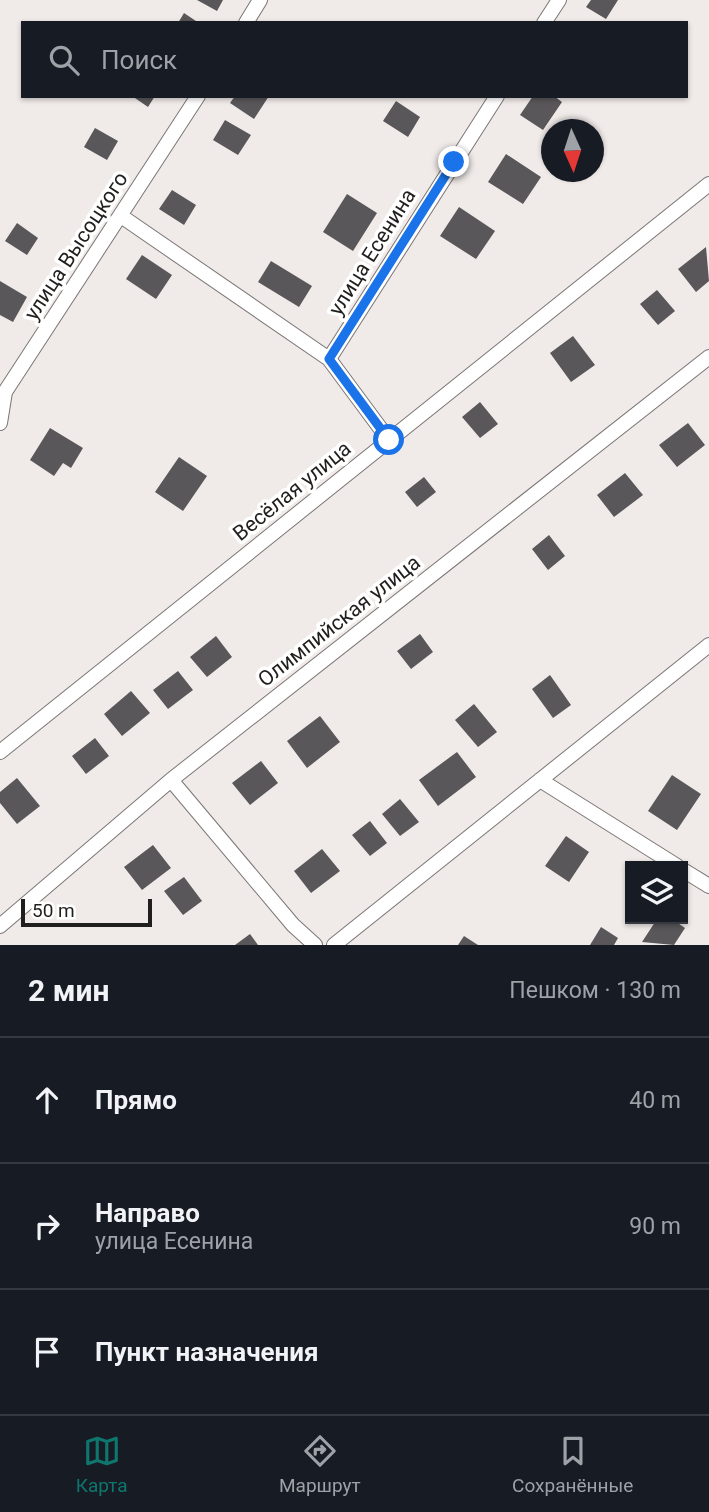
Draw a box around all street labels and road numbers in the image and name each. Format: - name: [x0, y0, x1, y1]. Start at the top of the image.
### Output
- street label: улица Высоцкого: [19, 168, 133, 324]
- street label: улица Есенина: [324, 184, 420, 320]
- street label: Весёлая улица: [228, 436, 356, 546]
- street label: Олимпийская улица: [253, 550, 425, 692]

